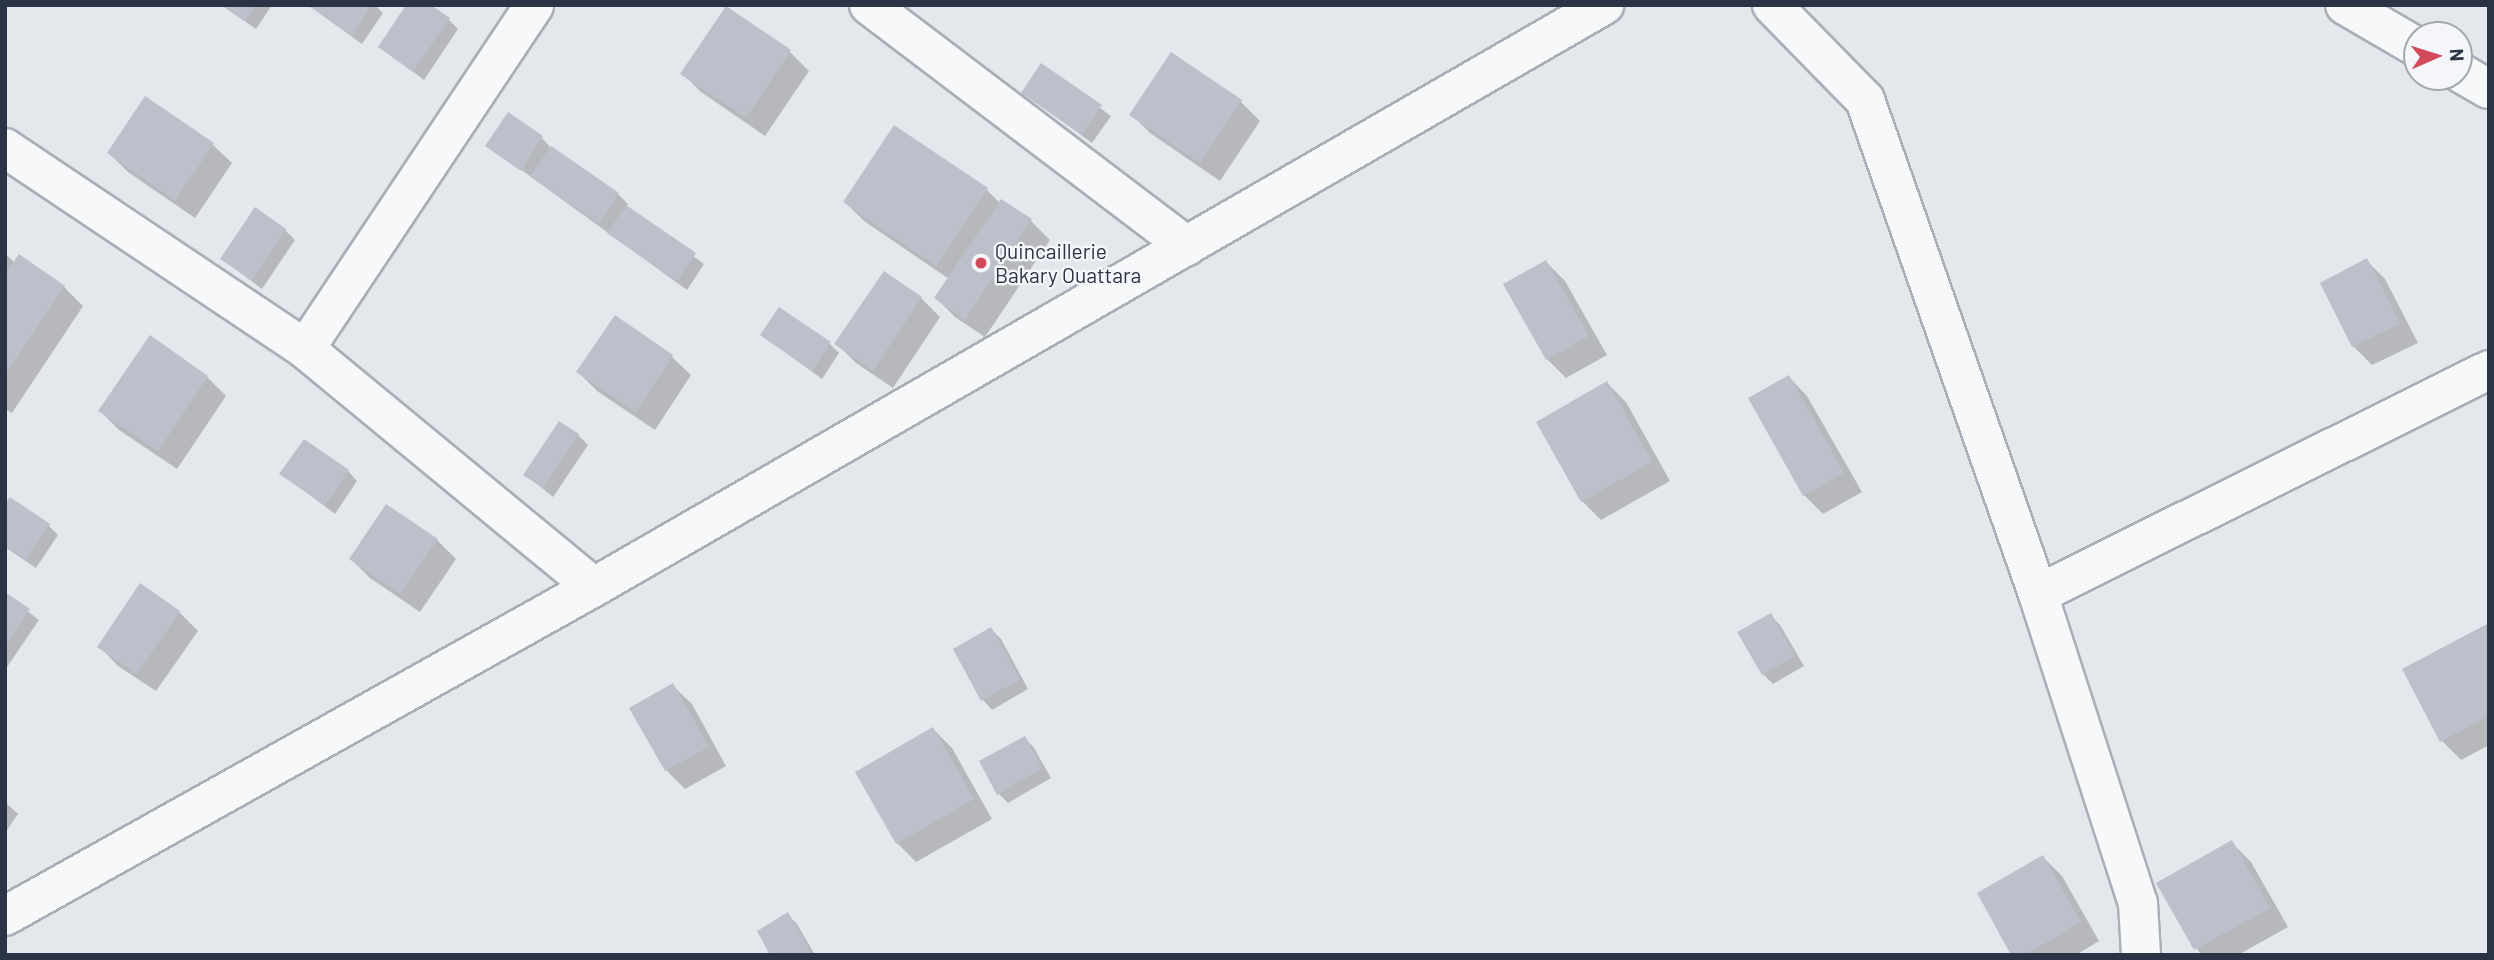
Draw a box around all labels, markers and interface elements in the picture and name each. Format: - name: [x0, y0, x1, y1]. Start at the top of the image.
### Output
- north arrow: [2403, 21, 2473, 91]
- text: N: [2446, 48, 2469, 62]
- place label: Quincaillerie Bakary Ouattara: [995, 238, 1141, 288]
- marker: Quincaillerie Bakary Ouattara: [973, 255, 989, 271]

